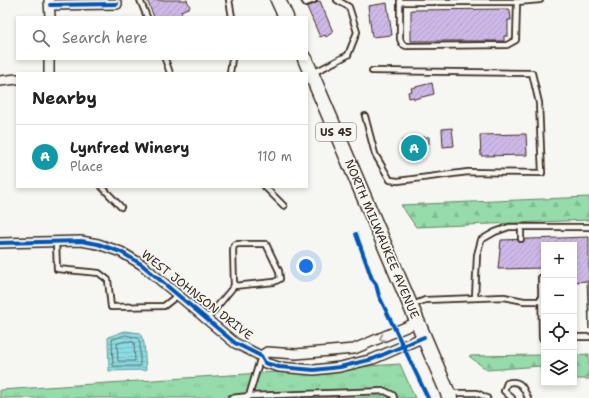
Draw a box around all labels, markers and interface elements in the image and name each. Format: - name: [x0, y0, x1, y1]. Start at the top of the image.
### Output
- search box: [16, 16, 308, 60]
- icon: search: [30, 27, 52, 49]
- text: Search here: [62, 28, 148, 48]
- text: Nearby: [32, 87, 97, 109]
- road number: US 45: [316, 123, 356, 141]
- pin: A: [401, 133, 427, 163]
- text: Lynfred Winery: [70, 138, 190, 158]
- text: A: [40, 148, 50, 165]
- text: 110 m: [257, 148, 292, 165]
- street label: NORTH MILWAUKEE AVENUE: [341, 157, 423, 321]
- text: Place: [70, 158, 103, 175]
- map controls: [541, 242, 577, 386]
- button: +: [541, 242, 577, 278]
- street label: WEST JOHNSON DRIVE: [138, 246, 256, 344]
- your location: [296, 256, 316, 276]
- button: −: [541, 278, 577, 314]
- button: locate: [541, 314, 577, 350]
- one-way arrow: [379, 333, 387, 341]
- button: layers: [541, 350, 577, 386]

